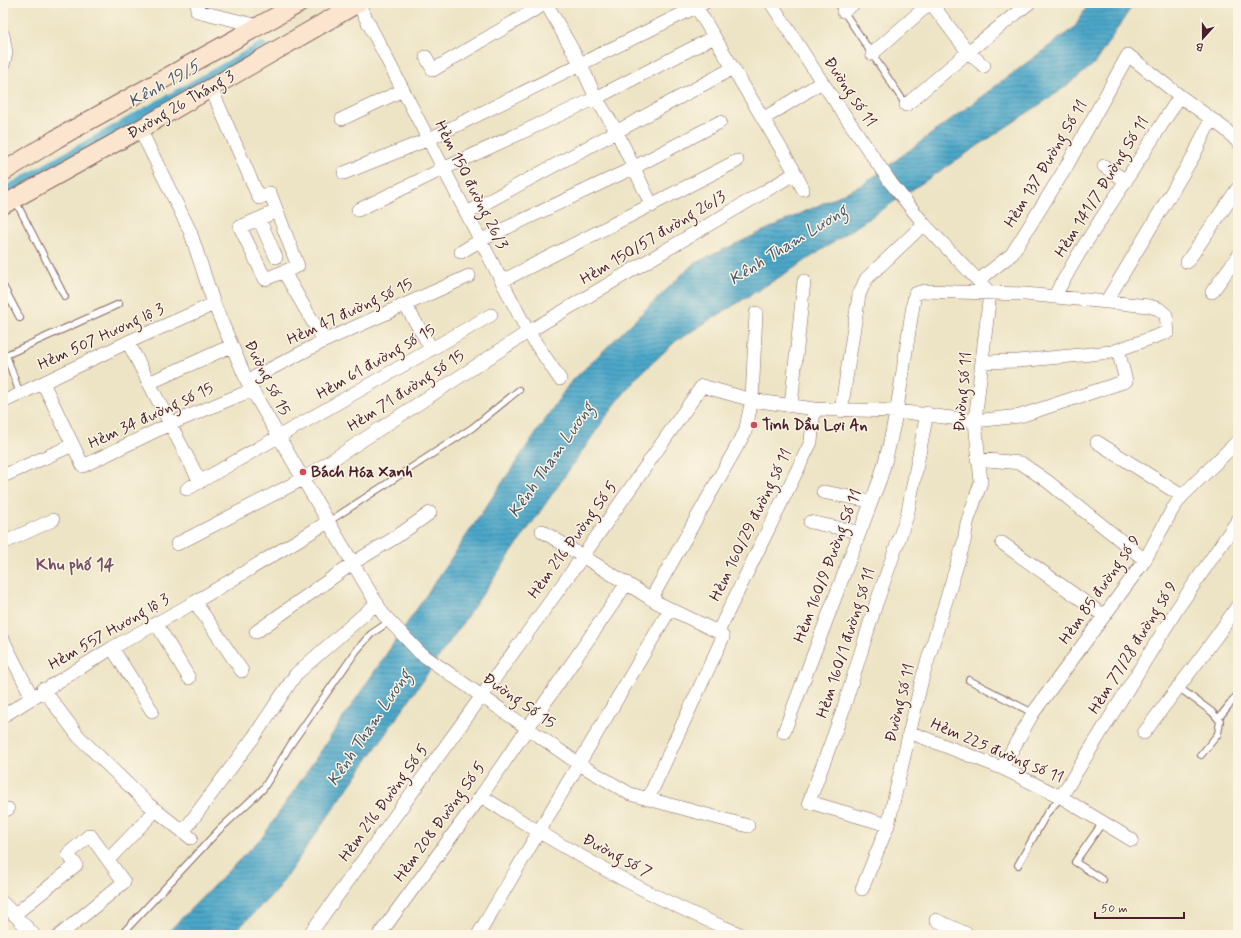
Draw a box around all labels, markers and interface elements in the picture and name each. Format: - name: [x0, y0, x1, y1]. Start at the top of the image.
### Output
- north arrow: [1183, 18, 1223, 58]
- text: B: [1194, 39, 1206, 54]
- street label: Đường số 11: [818, 53, 881, 132]
- water label: Kênh 19/5: [125, 54, 206, 113]
- street label: Đường 26 Tháng 3: [124, 66, 239, 145]
- street label: Hẻm 137 Đường Số 11: [1000, 96, 1093, 232]
- street label: Hẻm 141/7 Đường Số 11: [1050, 113, 1155, 262]
- street label: Hẻm 150 đường 26/3: [429, 117, 513, 253]
- street label: Hẻm 150/57 đường 26/3: [576, 186, 730, 291]
- water label: Kênh Tham Lương: [725, 199, 854, 292]
- street label: Hẻm 47 đường số 15: [284, 274, 417, 351]
- street label: Hẻm 507 Hương lộ 3: [35, 299, 168, 376]
- street label: Hẻm 61 đường số 15: [313, 319, 440, 405]
- street label: Đường số 15: [238, 337, 295, 420]
- street label: Hẻm 71 đường số 15: [343, 345, 469, 438]
- street label: Đường số 11: [949, 351, 978, 433]
- street label: Hẻm 34 đường số 15: [85, 378, 218, 455]
- water label: Kênh Tham Lương: [503, 397, 602, 523]
- place label: Tinh Dầu Lợi An: [762, 415, 867, 436]
- marker: Tinh Dầu Lợi An: [749, 420, 759, 430]
- street label: Hẻm 160/29 đường số 11: [705, 445, 798, 605]
- place label: Bách Hóa Xanh: [311, 462, 413, 483]
- marker: Bách Hóa Xanh: [298, 467, 308, 477]
- street label: Hẻm 216 Đường Số 5: [523, 477, 624, 604]
- street label: Hẻm 160/9 Đường Số 11: [789, 486, 868, 646]
- street label: Hẻm 85 đường số 9: [1054, 531, 1146, 649]
- district label: Khu phố 14: [36, 554, 115, 576]
- street label: Hẻm 160/1 đường số 11: [812, 565, 881, 721]
- street label: Hẻm 77/28 đường số 9: [1084, 578, 1183, 719]
- street label: Hẻm 557 Hương lộ 3: [45, 589, 174, 676]
- street label: Đường số 11: [880, 662, 921, 745]
- water label: Kênh Tham Lương: [322, 664, 419, 791]
- street label: Đường Số 15: [478, 668, 560, 735]
- street label: Hẻm 225 đường số 11: [927, 713, 1067, 789]
- street label: Hẻm 216 Đường Số 5: [334, 740, 435, 867]
- street label: Hẻm 208 Đường Số 5: [389, 758, 492, 887]
- street label: Đường số 7: [578, 829, 656, 884]
- scale bar: [1095, 894, 1184, 920]
- text: 50 m: [1101, 901, 1128, 917]

